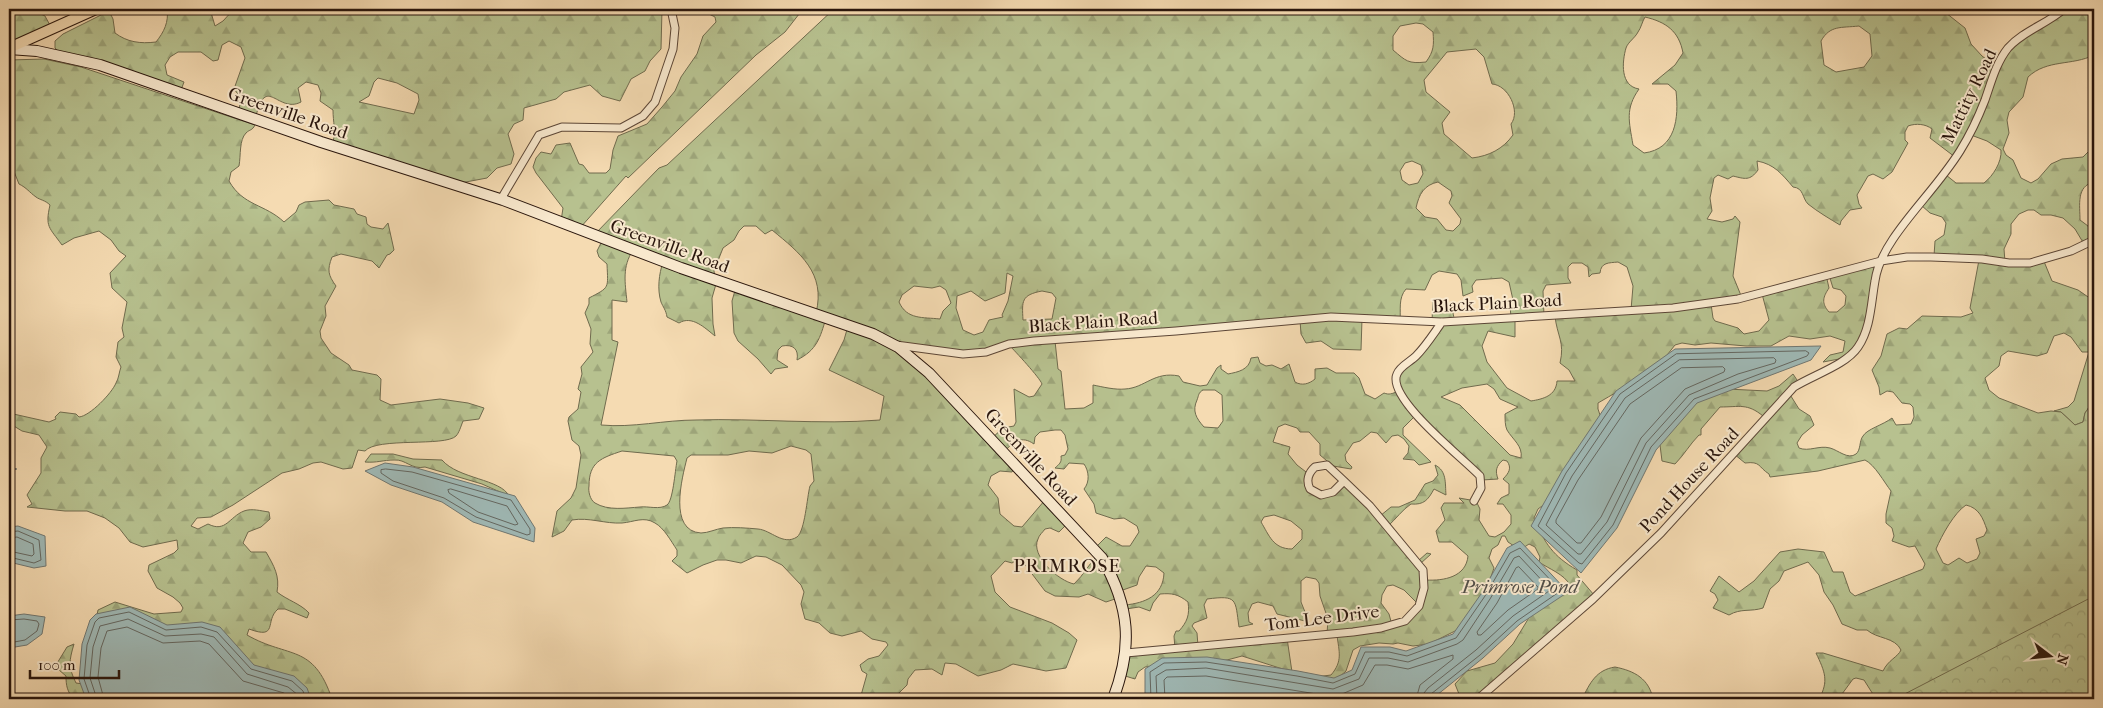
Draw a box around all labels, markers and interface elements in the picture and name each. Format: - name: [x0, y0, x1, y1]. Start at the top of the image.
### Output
- street label: Mattity Road: [1937, 45, 2002, 147]
- street label: Greenville Road: [225, 83, 351, 144]
- street label: Greenville Road: [607, 215, 732, 278]
- street label: Black Plain Road: [1432, 290, 1563, 317]
- street label: Black Plain Road: [1028, 307, 1159, 338]
- street label: Greenville Road: [980, 404, 1081, 510]
- street label: Pond House Road: [1635, 423, 1744, 537]
- district label: PRIMROSE: [1013, 555, 1121, 577]
- water label: Primrose Pond: [1461, 576, 1581, 598]
- street label: Tom Lee Drive: [1264, 601, 1380, 636]
- north arrow: [2026, 630, 2076, 680]
- scale bar: [30, 648, 119, 680]
- text: N: [2052, 652, 2072, 667]
- text: 100 m: [38, 656, 76, 674]

